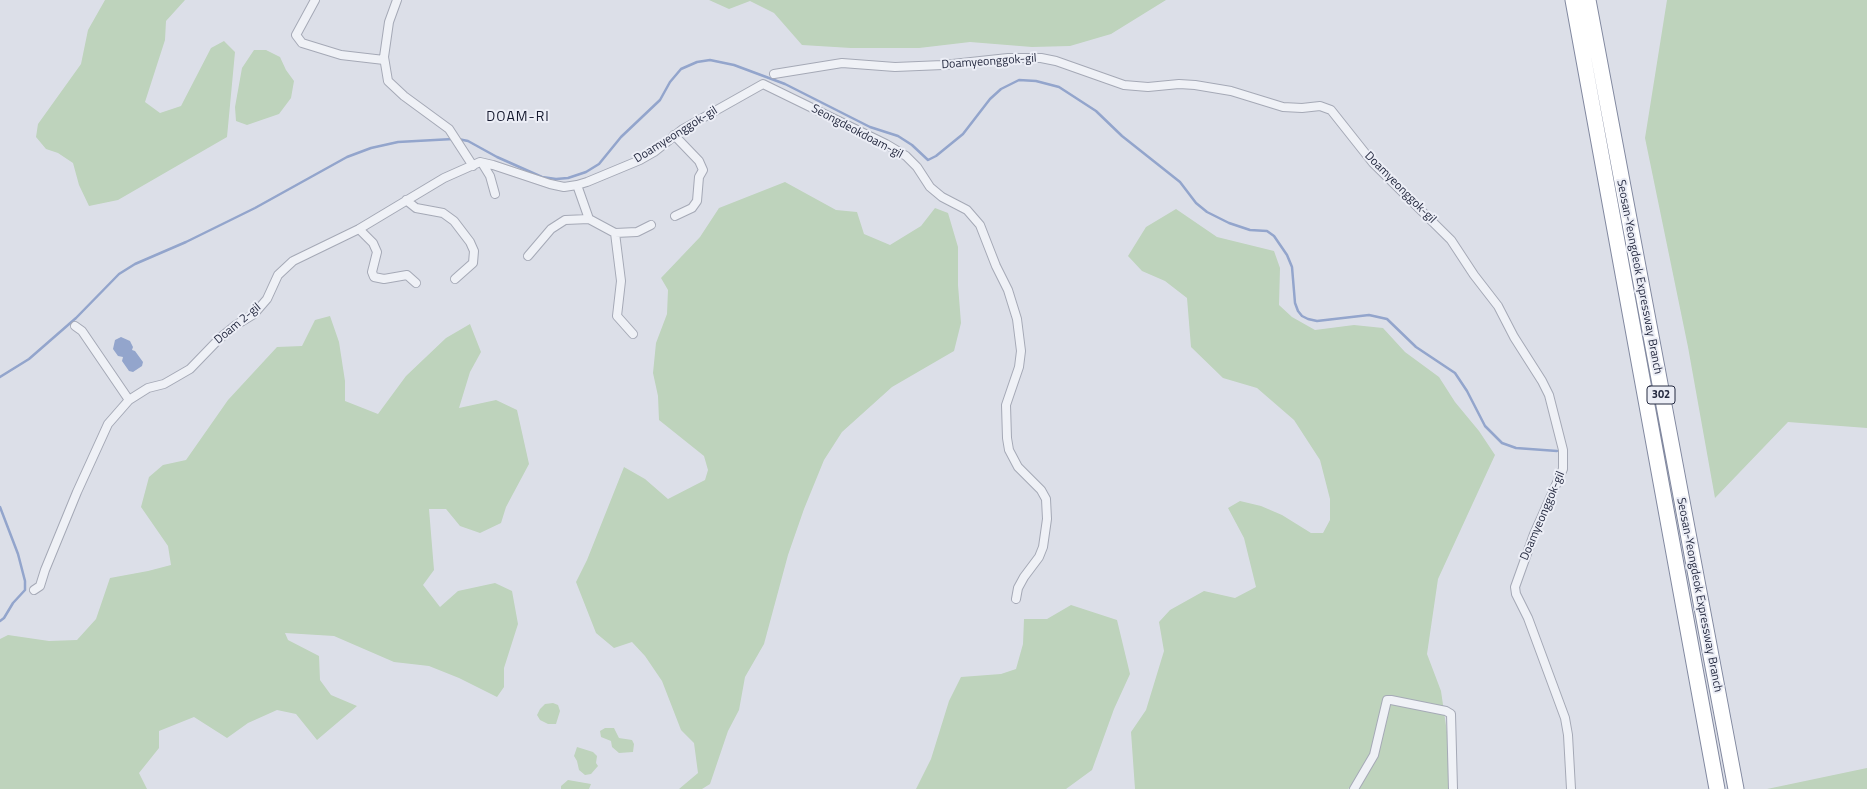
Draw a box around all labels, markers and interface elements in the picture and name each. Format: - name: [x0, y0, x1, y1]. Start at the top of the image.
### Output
- street label: Doamyeonggok-gil: [941, 51, 1037, 73]
- street label: Seongdeokdoam-gil: [809, 102, 905, 162]
- street label: Doamyeonggok-gil: [632, 104, 720, 166]
- district label: DOAM-RI: [486, 110, 550, 126]
- street label: Doamyeonggok-gil: [1361, 149, 1439, 227]
- street label: Seosan-Yeongdeok Expressway Branch: [1613, 179, 1665, 375]
- street label: Doam 2-gil: [212, 300, 264, 348]
- road number: 302: [1647, 386, 1675, 404]
- street label: Doamyeonggok-gil: [1518, 469, 1568, 563]
- street label: Seosan-Yeongdeok Expressway Branch: [1673, 497, 1725, 693]

